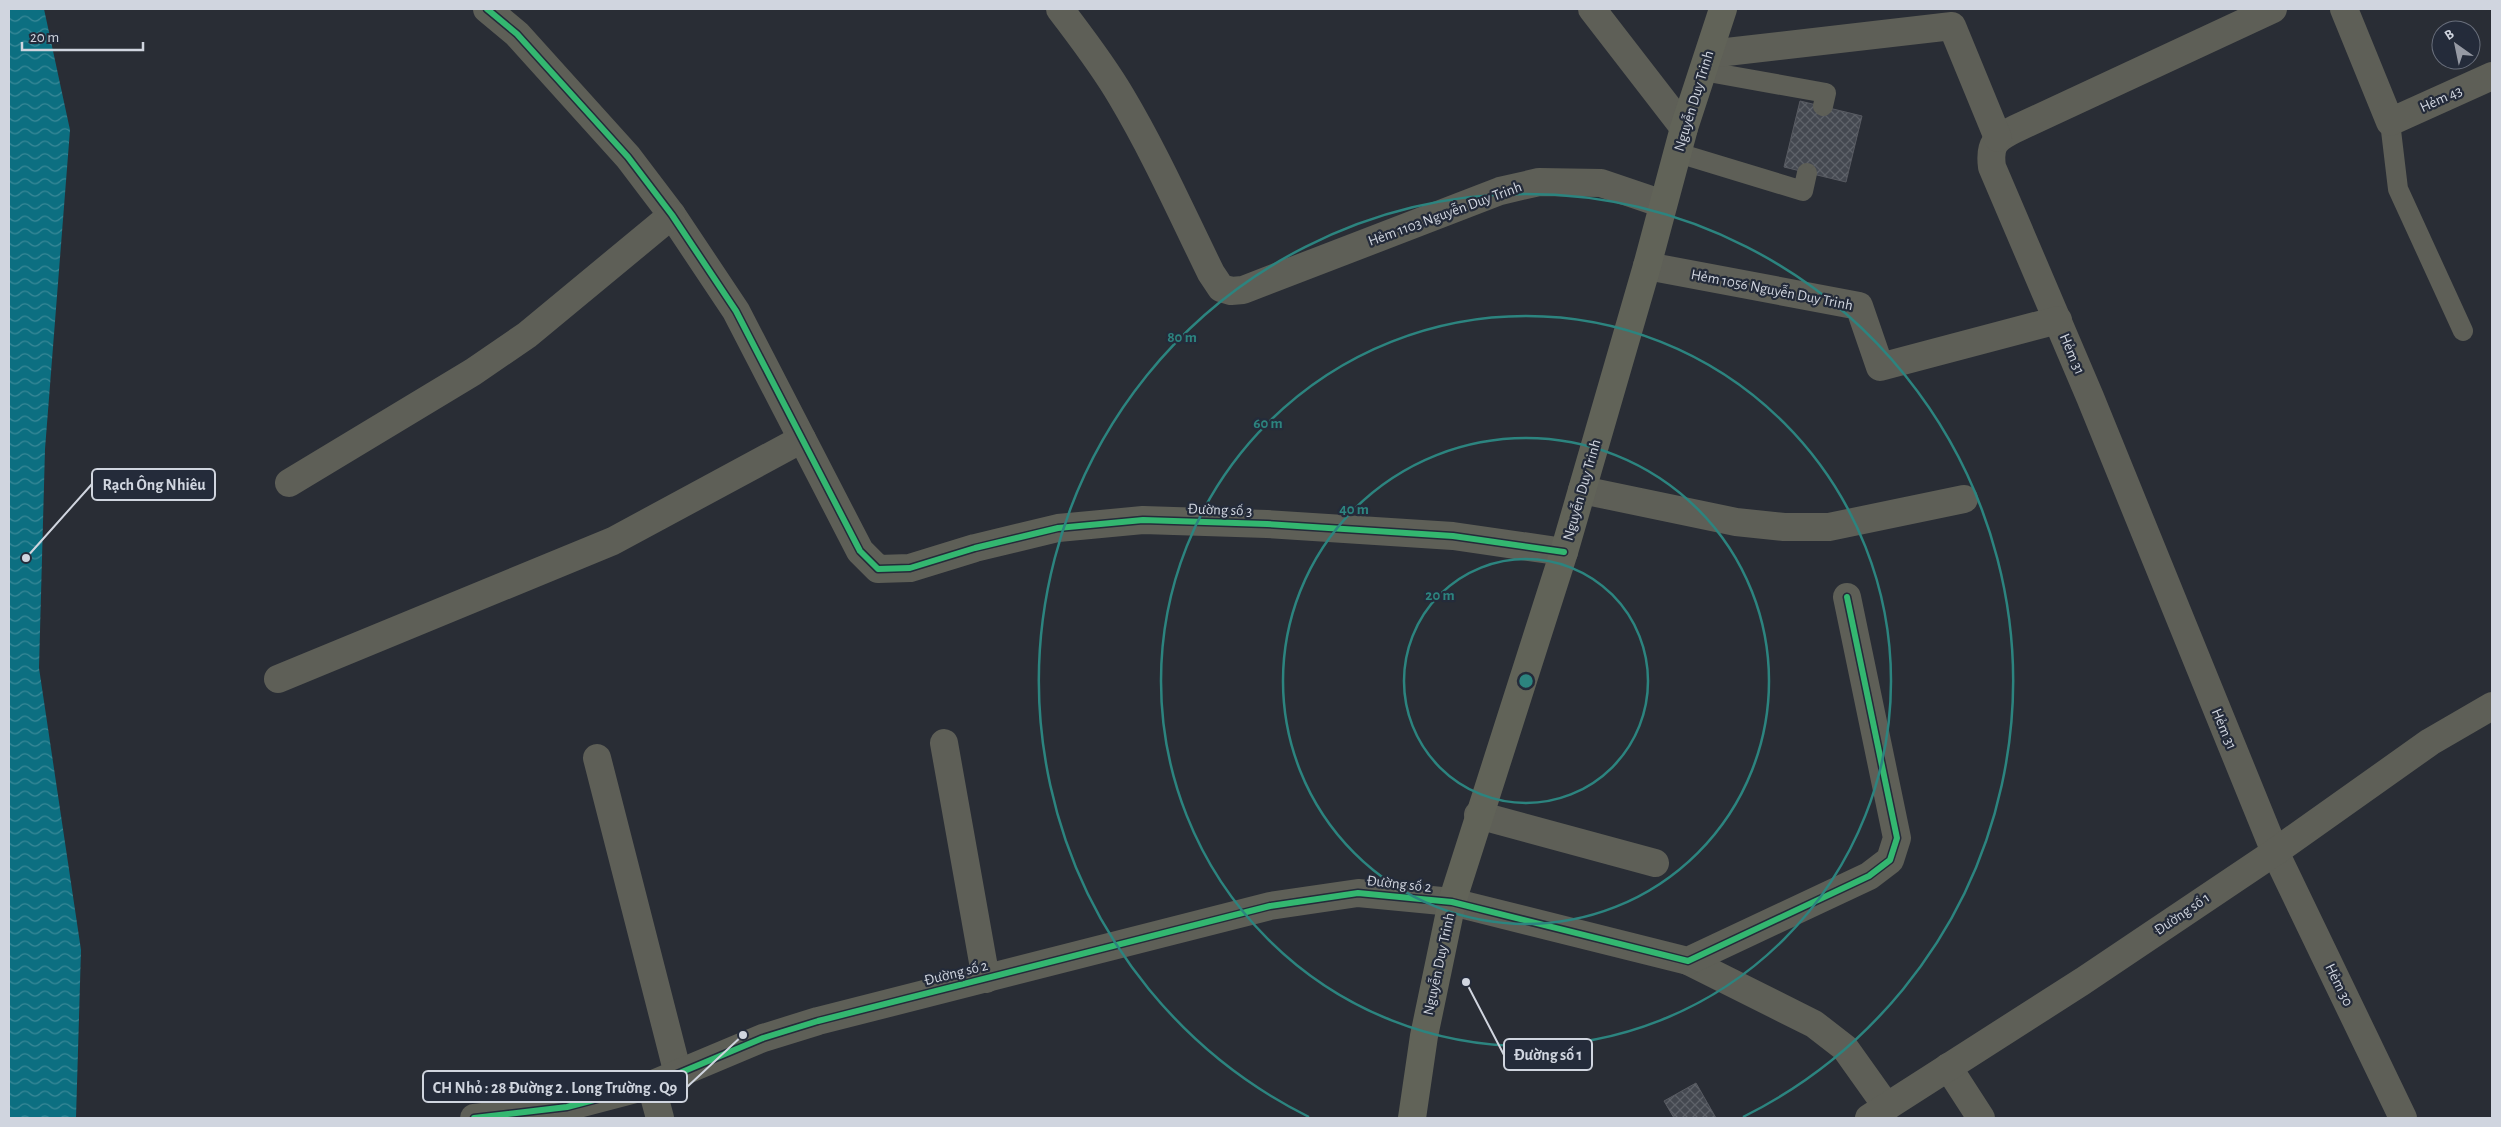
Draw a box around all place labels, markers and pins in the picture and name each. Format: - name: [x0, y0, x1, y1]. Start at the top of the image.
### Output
- callout: Rạch Ông Nhiêu: [92, 469, 215, 500]
- centre of rings: [1517, 672, 1535, 690]
- callout: Đường số 1: [1504, 1039, 1592, 1070]
- callout: CH Nhỏ : 28 Đường 2 . Long Trường . Q9: [423, 1071, 687, 1102]

